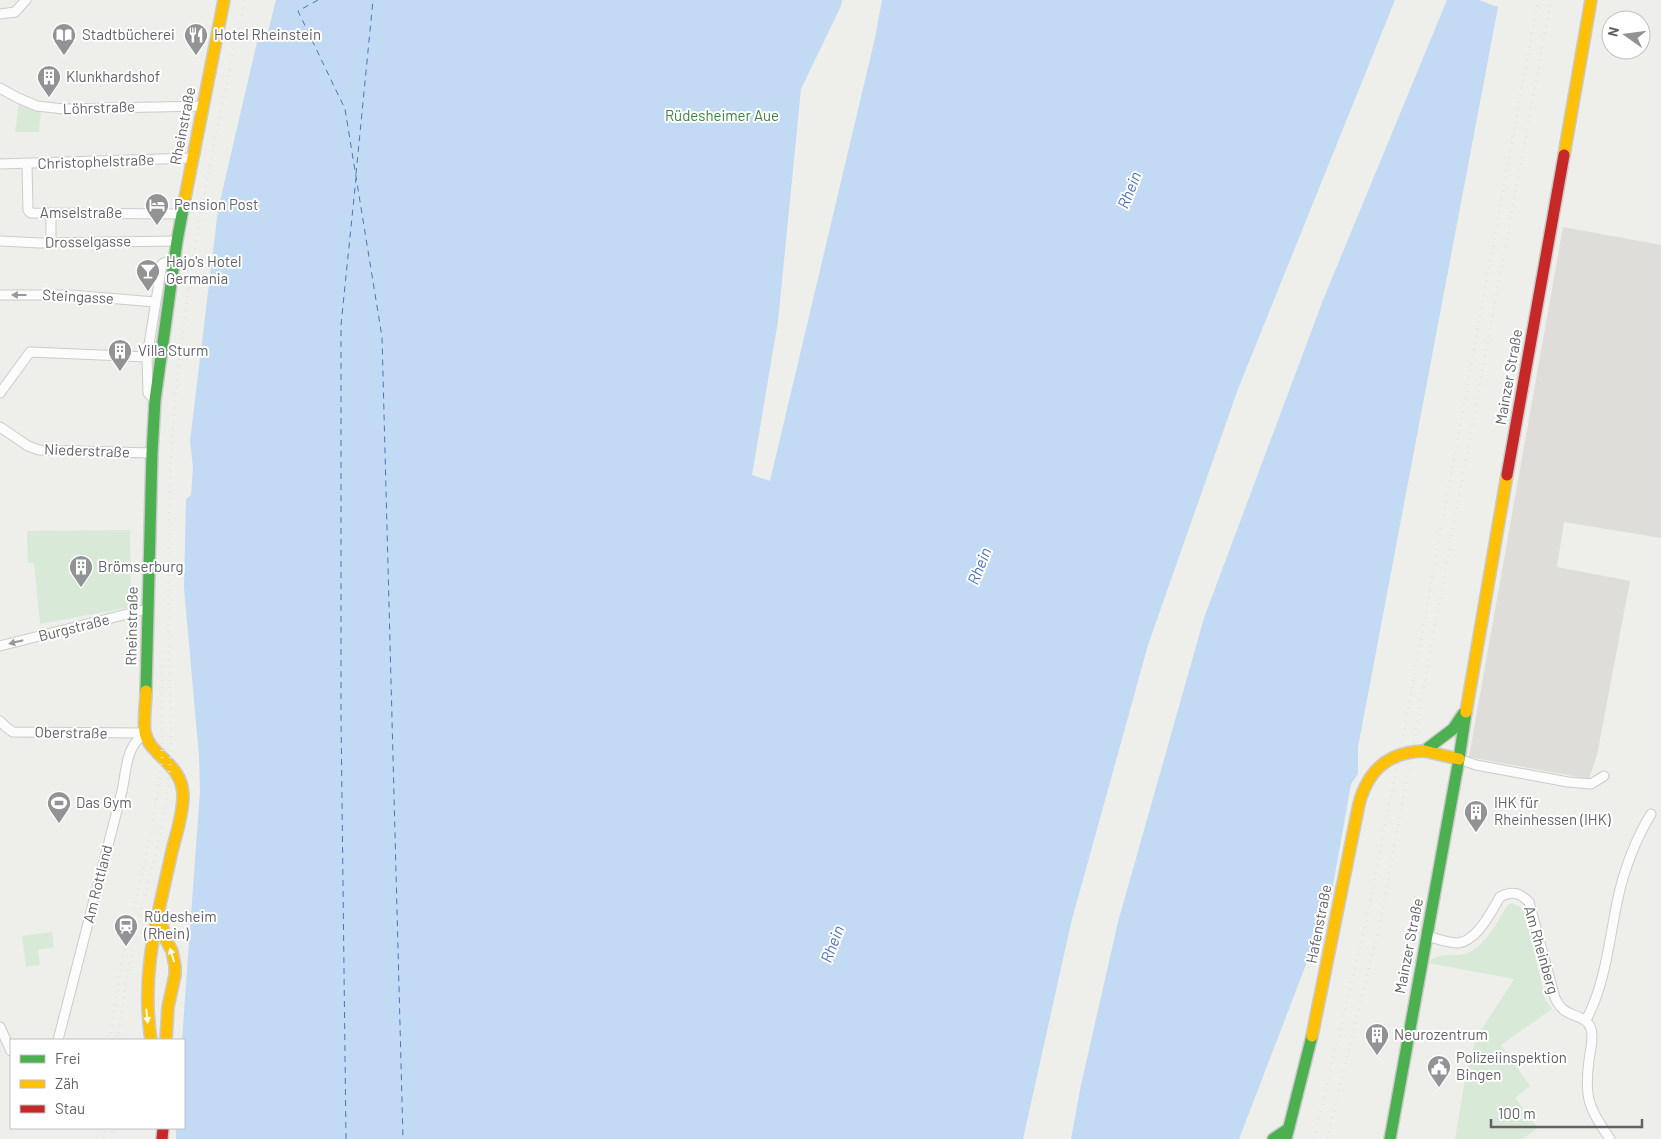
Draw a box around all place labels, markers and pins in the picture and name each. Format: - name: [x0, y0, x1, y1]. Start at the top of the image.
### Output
- library icon: Stadtbücherei: [51, 22, 77, 56]
- restaurant icon: Hotel Rheinstein: [183, 22, 209, 56]
- place label: Stadtbücherei: [82, 25, 175, 43]
- place label: Hotel Rheinstein: [214, 25, 321, 43]
- building icon: Klunkhardshof: [36, 64, 62, 98]
- place label: Klunkhardshof: [66, 67, 160, 85]
- hotel icon: Pension Post: [144, 192, 170, 226]
- place label: Pension Post: [174, 195, 258, 213]
- place label: Hajo's Hotel Germania: [166, 252, 242, 287]
- bar icon: Hajo's Hotel Germania: [135, 258, 161, 292]
- building icon: Villa Sturm: [107, 338, 133, 372]
- place label: Villa Sturm: [138, 341, 208, 359]
- building icon: Brömserburg: [68, 554, 94, 588]
- place label: Brömserburg: [98, 557, 183, 575]
- sports icon: Das Gym: [46, 790, 72, 824]
- place label: Das Gym: [76, 793, 132, 811]
- place label: IHK für Rheinhessen (IHK): [1494, 793, 1611, 828]
- building icon: IHK für Rheinhessen (IHK): [1463, 799, 1489, 833]
- place label: Rüdesheim (Rhein): [143, 907, 217, 942]
- station icon: Rüdesheim (Rhein): [113, 913, 139, 947]
- building icon: Neurozentrum: [1364, 1022, 1390, 1056]
- place label: Neurozentrum: [1394, 1025, 1488, 1043]
- place label: Polizeiinspektion Bingen: [1456, 1048, 1567, 1083]
- public building icon: Polizeiinspektion Bingen: [1426, 1054, 1452, 1088]

